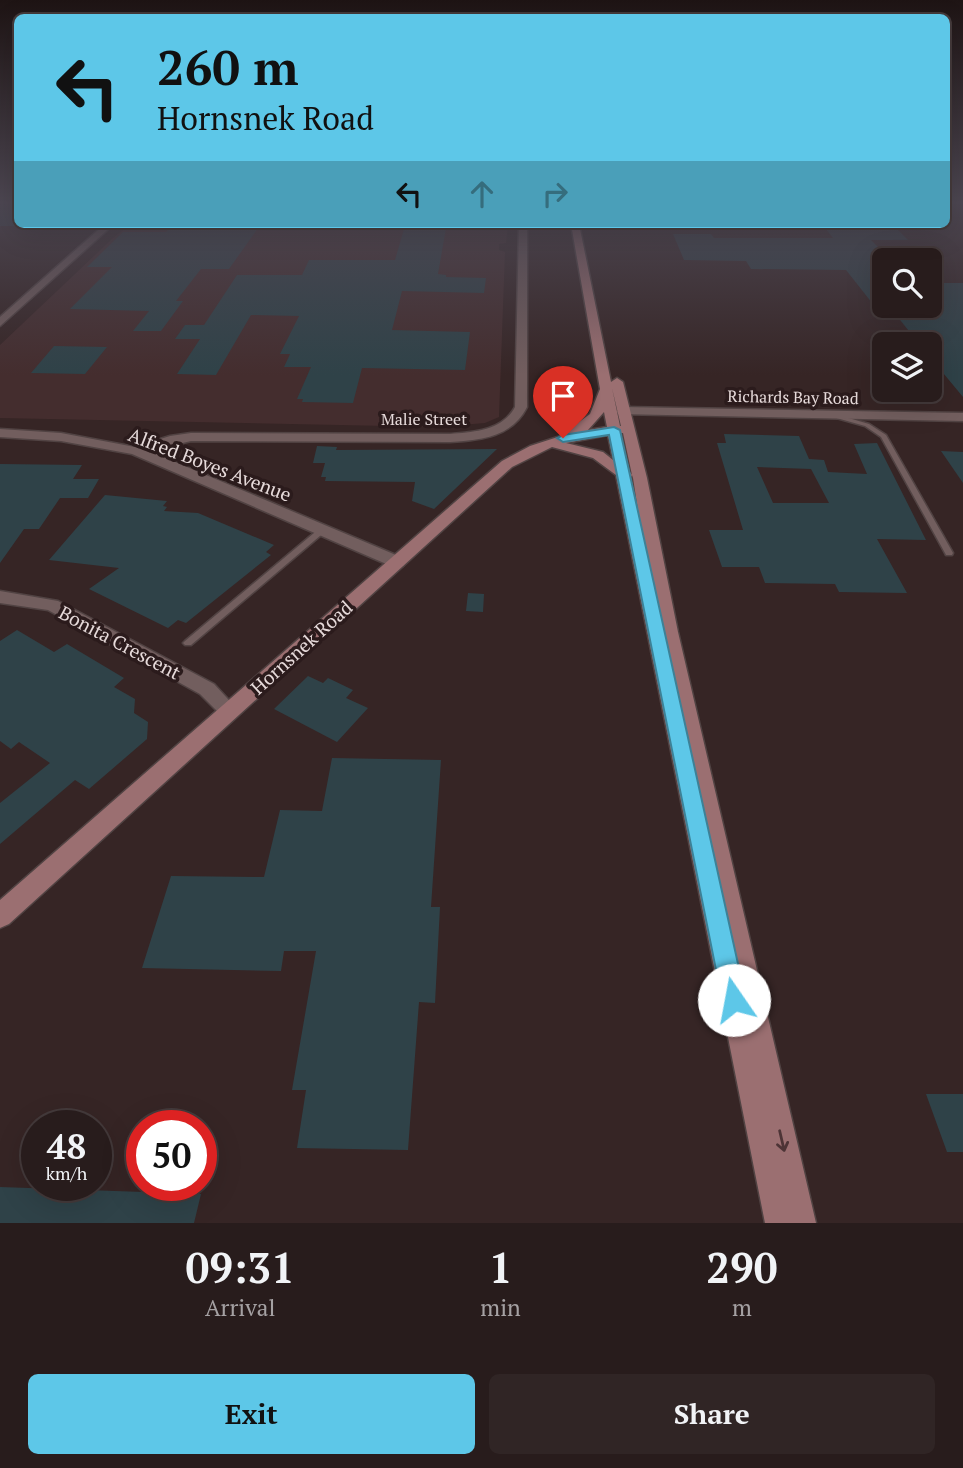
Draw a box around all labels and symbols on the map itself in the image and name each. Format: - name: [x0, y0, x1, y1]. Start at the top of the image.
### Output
- pin: [533, 366, 593, 438]
- street label: Richards Bay Road: [727, 385, 859, 409]
- street label: Malie Street: [381, 408, 467, 430]
- street label: Alfred Boyes Avenue: [125, 421, 295, 507]
- street label: Hornsnek Road: [245, 594, 358, 699]
- street label: Bonita Crescent: [55, 599, 185, 685]
- position arrow: [697, 963, 771, 1037]
- speed limit sign: 50: [126, 1110, 217, 1201]
- one-way arrow: [775, 1129, 789, 1152]

